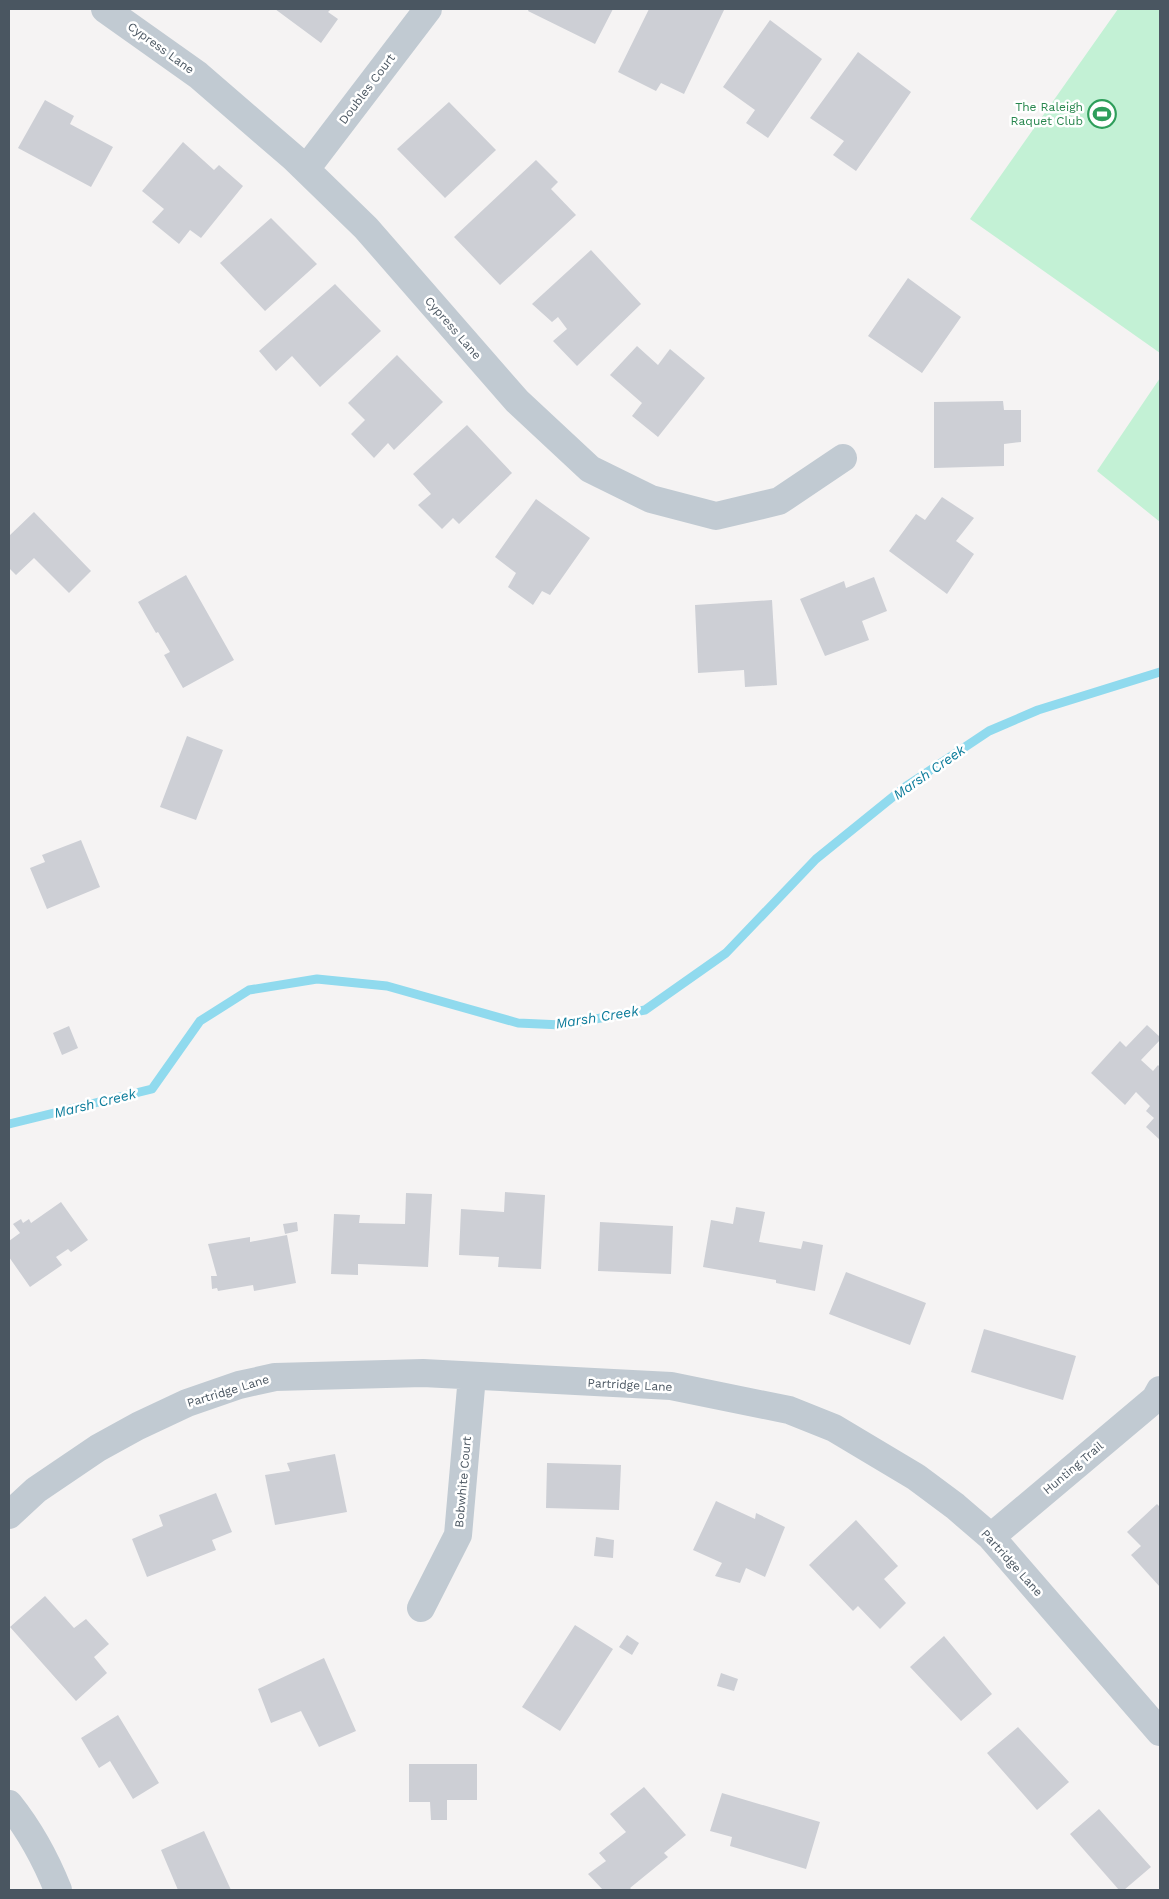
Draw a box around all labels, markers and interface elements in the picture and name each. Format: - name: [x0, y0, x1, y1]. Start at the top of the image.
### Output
- street label: Cypress Lane: [125, 19, 197, 77]
- street label: Doubles Court: [336, 51, 398, 127]
- sports icon: The Raleigh Raquet Club: [1087, 99, 1117, 129]
- place label: The Raleigh Raquet Club: [1011, 100, 1083, 128]
- street label: Cypress Lane: [422, 294, 484, 362]
- water label: Marsh Creek: [890, 741, 968, 803]
- water label: Marsh Creek: [554, 1002, 640, 1031]
- water label: Marsh Creek: [52, 1085, 138, 1121]
- street label: Partridge Lane: [185, 1372, 271, 1410]
- street label: Partridge Lane: [587, 1376, 673, 1394]
- street label: Bobwhite Court: [452, 1436, 474, 1528]
- street label: Hunting Trail: [1040, 1439, 1106, 1497]
- street label: Partridge Lane: [978, 1527, 1046, 1599]

